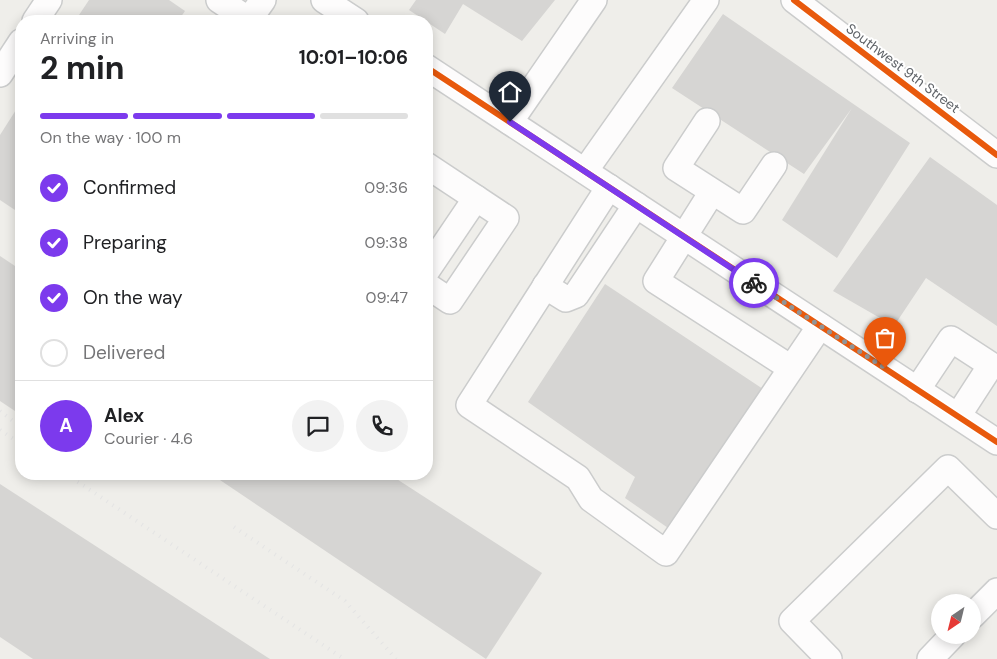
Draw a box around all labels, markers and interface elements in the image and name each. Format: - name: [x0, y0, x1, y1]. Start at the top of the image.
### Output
- street label: Southwest 9th Street: [842, 19, 964, 117]
- text: Arriving in: [40, 28, 114, 49]
- text: 10:01–10:06: [299, 45, 408, 70]
- text: 2 min: [40, 47, 125, 89]
- pin: [489, 71, 531, 122]
- icon: home: [496, 78, 524, 106]
- text: On the way · 100 m: [40, 127, 181, 148]
- icon: check: [40, 174, 68, 202]
- text: Confirmed: [83, 175, 176, 200]
- text: 09:36: [364, 177, 408, 198]
- icon: check: [40, 229, 68, 257]
- text: Preparing: [83, 230, 167, 255]
- text: 09:38: [365, 232, 408, 253]
- courier: [729, 258, 779, 308]
- icon: bike: [740, 269, 768, 297]
- icon: check: [40, 284, 68, 312]
- text: On the way: [83, 285, 183, 310]
- text: 09:47: [366, 287, 408, 308]
- pin: [864, 317, 906, 368]
- icon: bag: [871, 324, 899, 352]
- text: Delivered: [83, 340, 165, 365]
- button: chat: [292, 400, 344, 452]
- button: phone: [356, 400, 408, 452]
- text: Alex: [104, 403, 144, 428]
- text: A: [59, 413, 73, 438]
- text: Courier · 4.6: [104, 428, 193, 449]
- north arrow: [931, 594, 981, 644]
- map controls: [931, 594, 981, 644]

